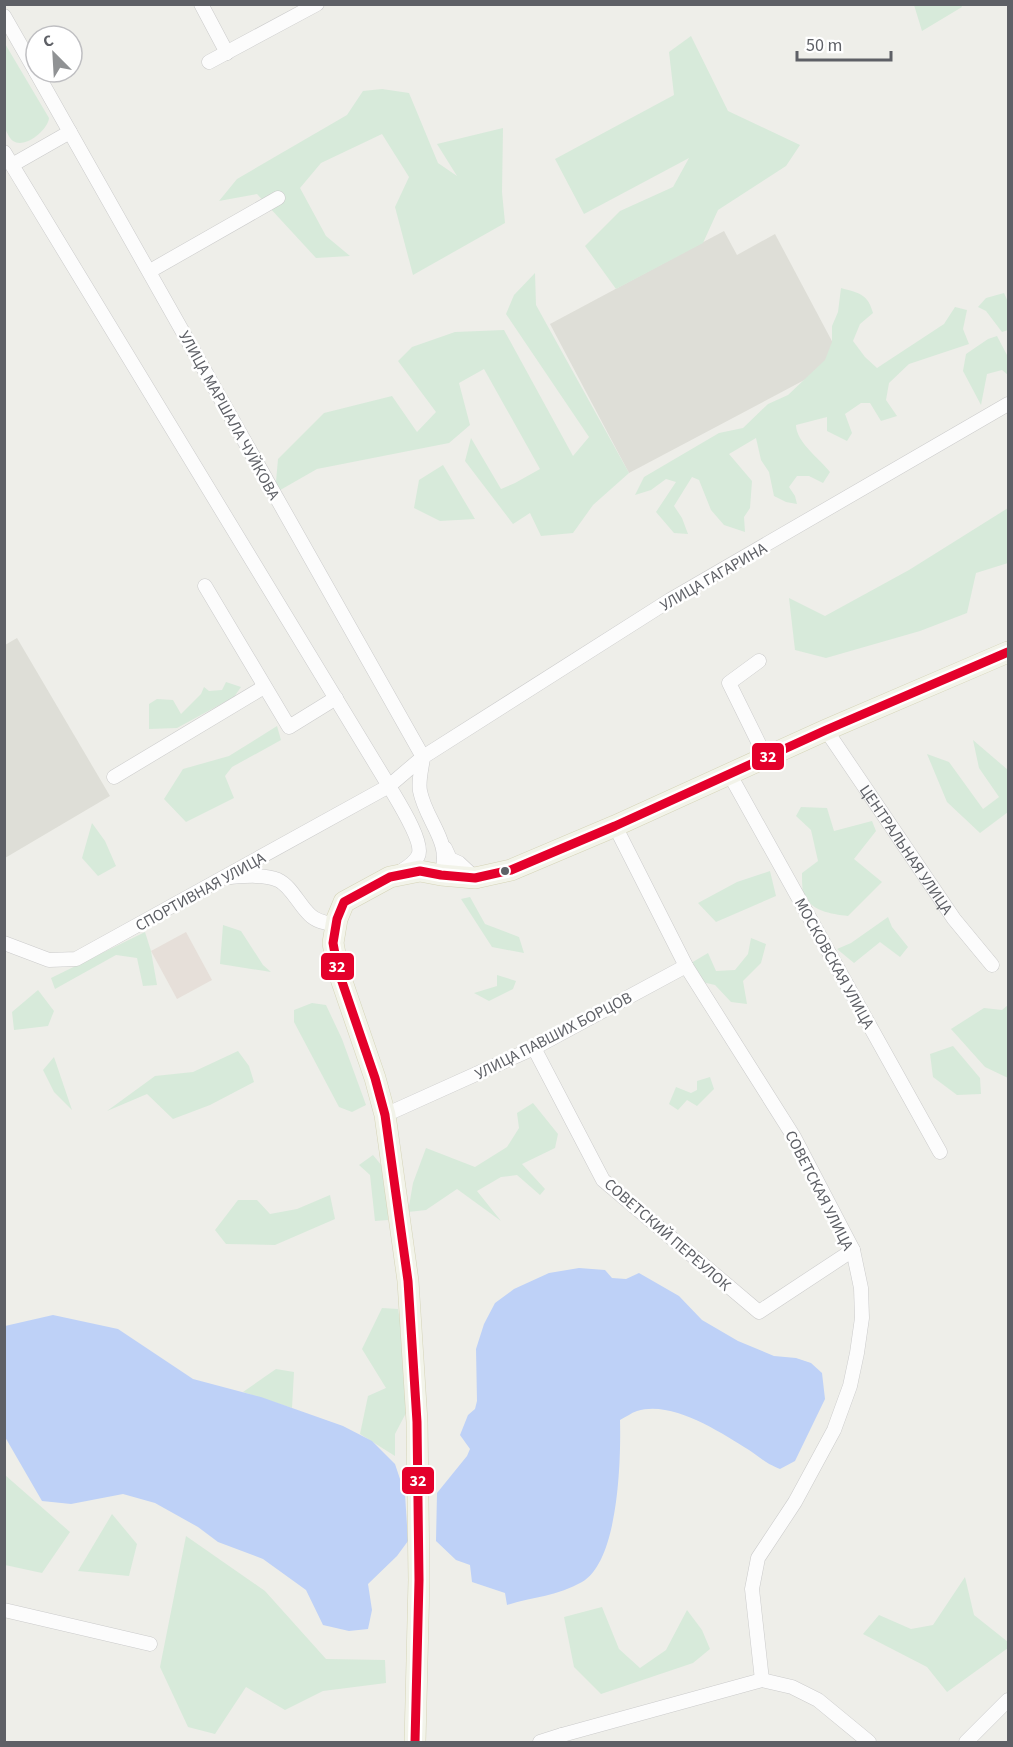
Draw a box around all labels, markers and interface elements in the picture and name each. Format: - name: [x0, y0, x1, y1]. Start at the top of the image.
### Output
- north arrow: [24, 24, 84, 84]
- scale bar: [797, 24, 892, 62]
- text: С: [40, 29, 57, 53]
- text: 50 m: [806, 33, 842, 58]
- street label: УЛИЦА МАРШАЛА ЧУЙКОВА: [173, 327, 285, 504]
- street label: УЛИЦА ГАГАРИНА: [656, 537, 771, 616]
- line badge: 32: [751, 742, 785, 771]
- text: 32: [760, 746, 776, 768]
- street label: ЦЕНТРАЛЬНАЯ УЛИЦА: [854, 780, 958, 919]
- street label: СПОРТИВНАЯ УЛИЦА: [131, 847, 270, 937]
- unlabelled marker: [499, 865, 511, 877]
- street label: МОСКОВСКАЯ УЛИЦА: [789, 894, 880, 1033]
- line badge: 32: [320, 952, 355, 981]
- text: 32: [329, 956, 345, 978]
- street label: УЛИЦА ПАВШИХ БОРЦОВ: [471, 987, 636, 1085]
- street label: СОВЕТСКАЯ УЛИЦА: [779, 1127, 859, 1254]
- street label: СОВЕТСКИЙ ПЕРЕУЛОК: [599, 1174, 736, 1296]
- line badge: 32: [401, 1466, 435, 1495]
- text: 32: [410, 1470, 426, 1492]

